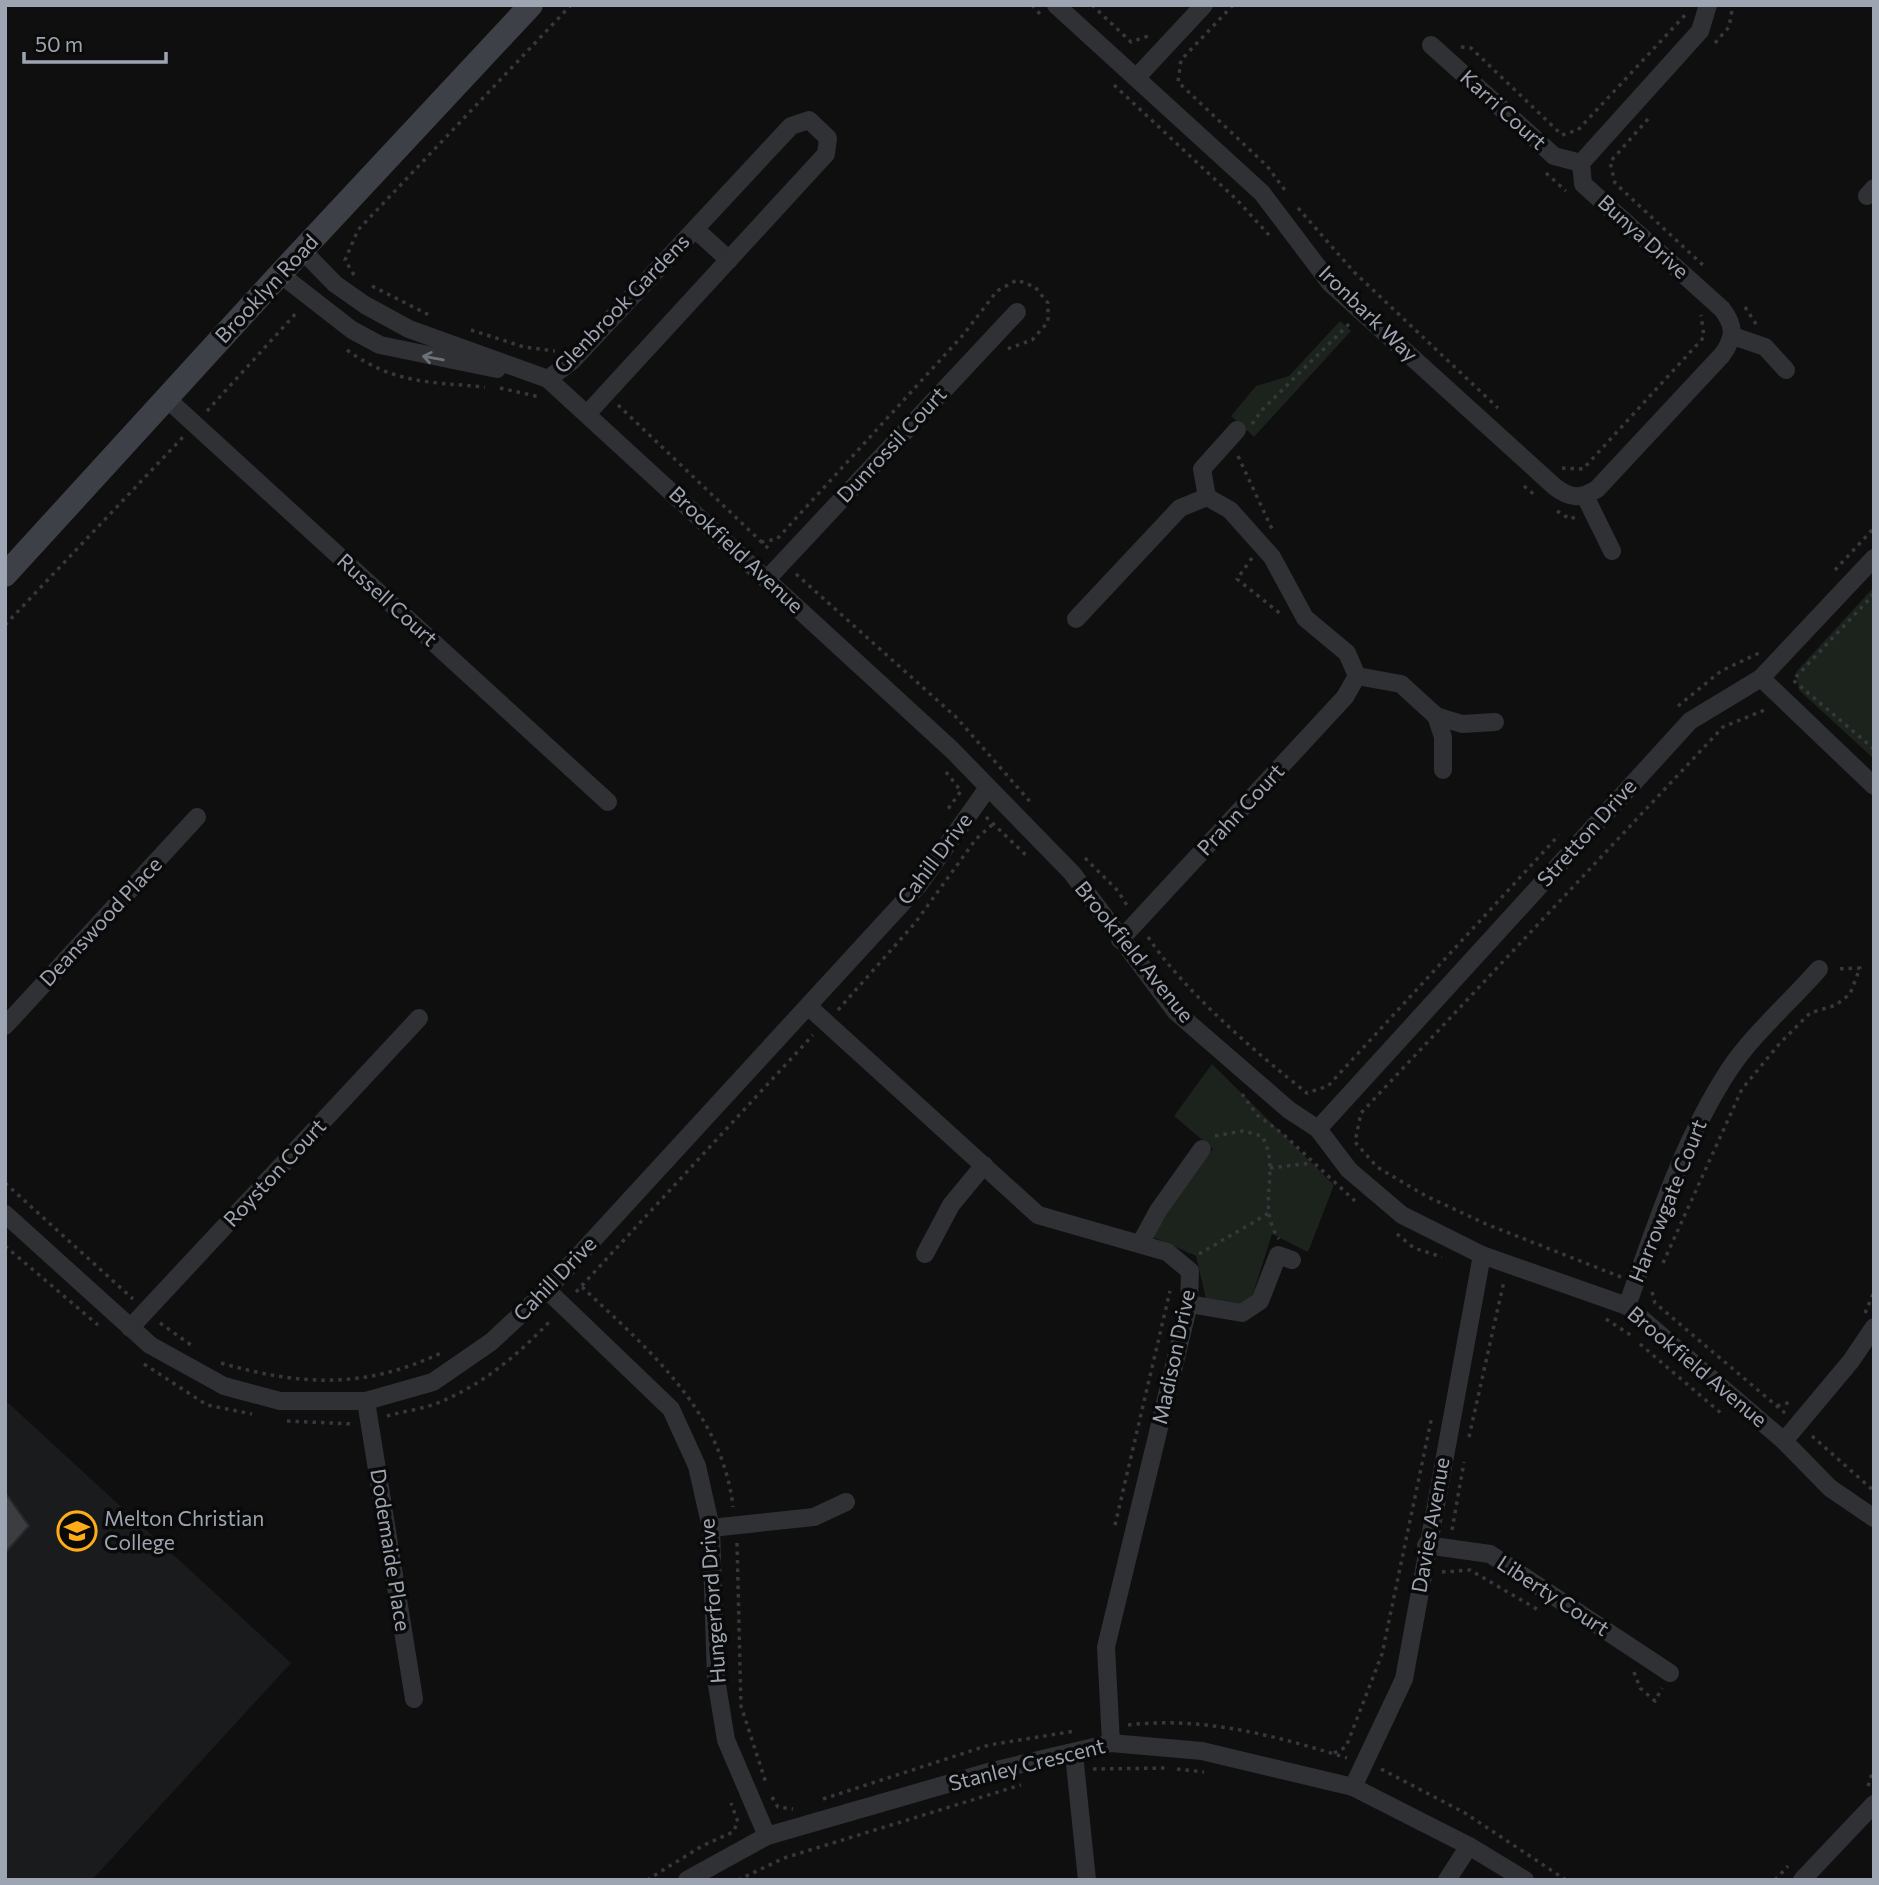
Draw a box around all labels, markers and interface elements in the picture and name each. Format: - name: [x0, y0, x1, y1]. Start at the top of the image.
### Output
- scale bar: [24, 21, 166, 65]
- text: 50 m: [35, 31, 83, 56]
- street label: Karri Court: [1456, 64, 1552, 154]
- street label: Bunya Drive: [1593, 189, 1695, 283]
- street label: Brooklyn Road: [209, 228, 323, 347]
- street label: Glenbrook Gardens: [548, 228, 694, 378]
- street label: Ironbark Way: [1314, 260, 1424, 366]
- one-way arrow: [422, 351, 445, 364]
- street label: Dunrossil Court: [831, 381, 951, 507]
- street label: Brookfield Avenue: [665, 480, 809, 617]
- street label: Russell Court: [333, 547, 443, 650]
- street label: Prahn Court: [1191, 758, 1289, 860]
- street label: Stretton Drive: [1531, 773, 1641, 891]
- street label: Cahill Drive: [891, 807, 976, 909]
- street label: Deanswood Place: [34, 851, 166, 991]
- street label: Brookfield Avenue: [1071, 875, 1200, 1027]
- street label: Royston Court: [218, 1113, 330, 1231]
- street label: Harrowgate Court: [1623, 1115, 1711, 1286]
- street label: Cahill Drive: [507, 1230, 601, 1326]
- street label: Madison Drive: [1146, 1287, 1199, 1426]
- street label: Brookfield Avenue: [1623, 1300, 1773, 1431]
- street label: Davies Avenue: [1405, 1455, 1454, 1594]
- street label: Dodemaide Place: [366, 1467, 417, 1633]
- place label: Melton Christian College: [104, 1505, 264, 1554]
- school or university icon: Melton Christian College: [56, 1510, 98, 1552]
- street label: Hungerford Drive: [693, 1518, 730, 1684]
- street label: Liberty Court: [1493, 1549, 1614, 1640]
- street label: Stanley Crescent: [946, 1732, 1107, 1795]

